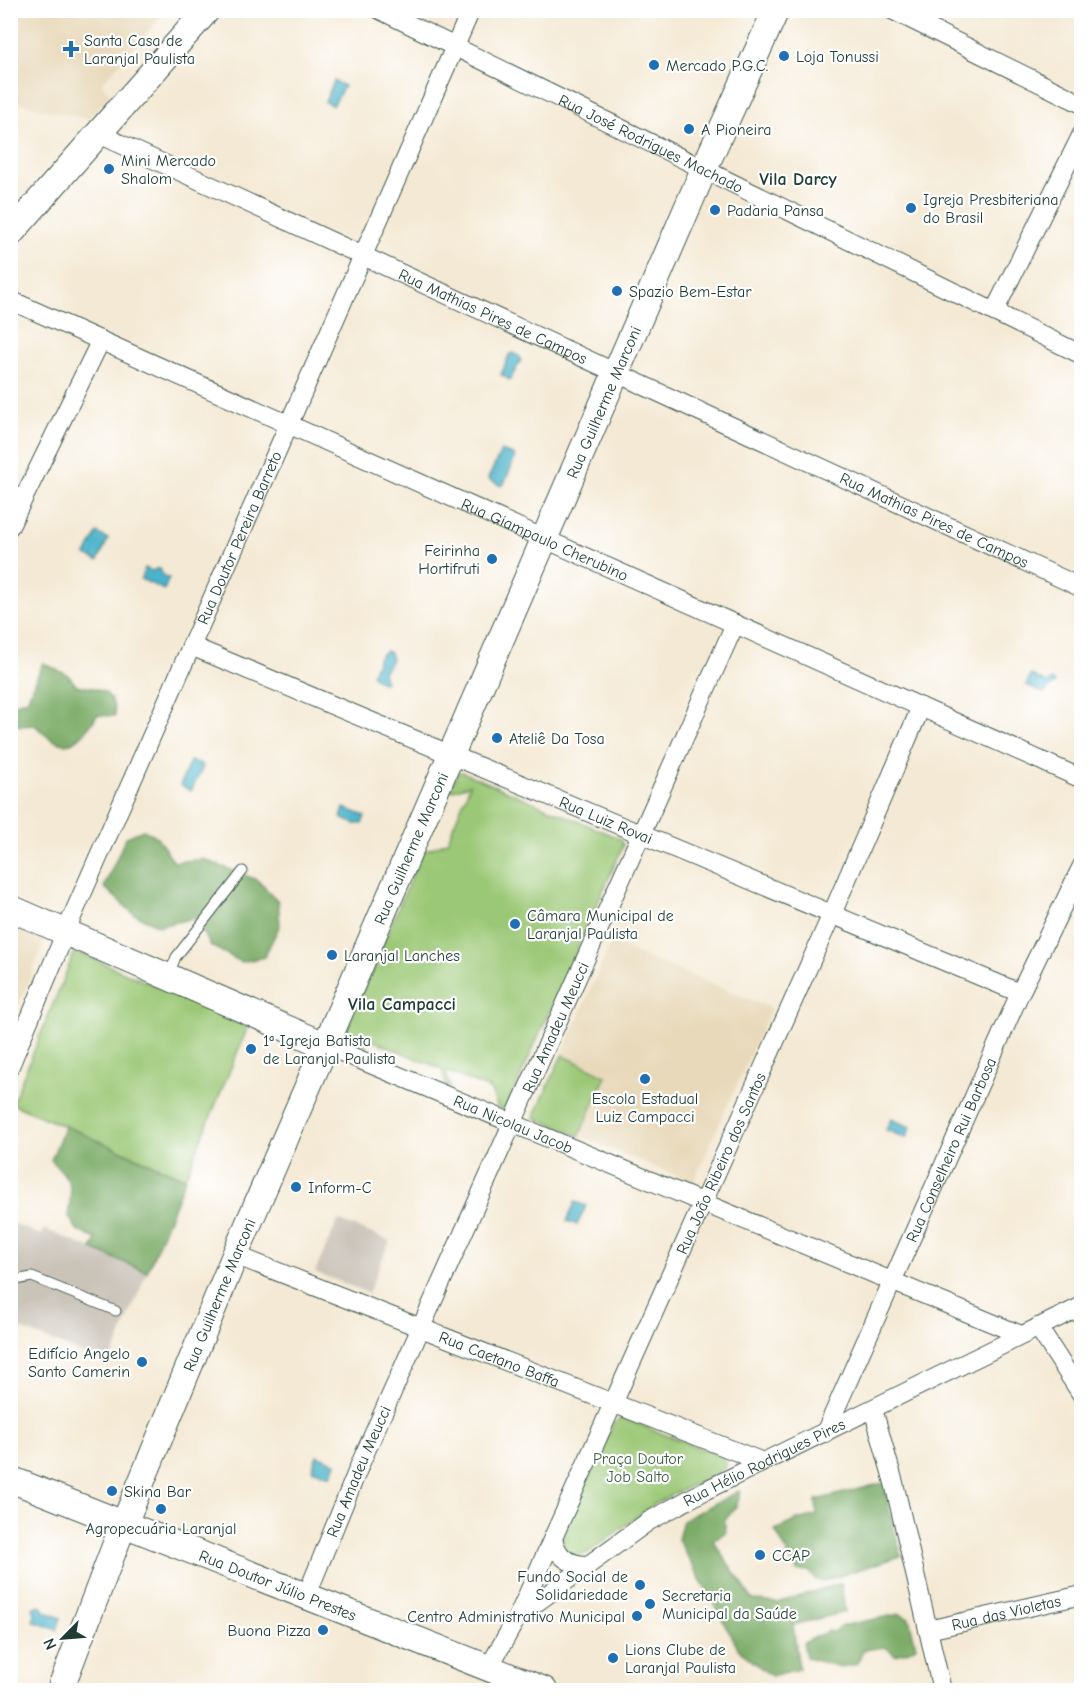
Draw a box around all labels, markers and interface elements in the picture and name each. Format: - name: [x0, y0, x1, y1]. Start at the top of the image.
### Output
- place label: Santa Casa de Laranjal Paulista: [84, 32, 195, 68]
- marker: Santa Casa de Laranjal Paulista: [62, 40, 80, 58]
- place label: Loja Tonussi: [796, 48, 879, 66]
- marker: Loja Tonussi: [777, 49, 791, 63]
- place label: Mercado P.G.C.: [666, 57, 768, 75]
- marker: Mercado P.G.C.: [647, 58, 661, 72]
- street label: Rua José Rodrigues Machado: [555, 91, 746, 197]
- place label: A Pioneira: [701, 121, 772, 139]
- marker: A Pioneira: [682, 122, 696, 136]
- place label: Mini Mercado Shalom: [121, 152, 216, 188]
- marker: Mini Mercado Shalom: [102, 162, 116, 176]
- district label: Vila Darcy: [759, 169, 838, 190]
- place label: Igreja Presbiteriana do Brasil: [923, 191, 1059, 227]
- marker: Igreja Presbiteriana do Brasil: [904, 201, 918, 215]
- place label: Padaria Pansa: [727, 202, 824, 220]
- marker: Padaria Pansa: [708, 203, 722, 217]
- street label: Rua Mathias Pires de Campos: [396, 266, 590, 368]
- place label: Spazio Bem-Estar: [629, 283, 752, 301]
- marker: Spazio Bem-Estar: [610, 284, 624, 298]
- street label: Rua Guilherme Marconi: [563, 324, 645, 481]
- street label: Rua Doutor Pereira Barreto: [194, 448, 286, 627]
- street label: Rua Mathias Pires de Campos: [837, 469, 1031, 572]
- street label: Rua Giampaulo Cherubino: [458, 495, 631, 585]
- place label: Feirinha Hortifruti: [418, 542, 480, 578]
- marker: Feirinha Hortifruti: [485, 552, 499, 566]
- place label: Ateliê Da Tosa: [509, 730, 605, 748]
- marker: Ateliê Da Tosa: [490, 731, 504, 745]
- street label: Rua Guilherme Marconi: [371, 770, 452, 927]
- street label: Rua Luiz Rovai: [556, 793, 655, 848]
- place label: Câmara Municipal de Laranjal Paulista: [527, 907, 674, 943]
- marker: Câmara Municipal de Laranjal Paulista: [508, 917, 522, 931]
- place label: Laranjal Lanches: [344, 947, 460, 965]
- marker: Laranjal Lanches: [325, 948, 339, 962]
- street label: Rua Amadeu Meucci: [519, 960, 593, 1096]
- district label: Vila Campacci: [348, 994, 456, 1015]
- place label: 1ª Igreja Batista de Laranjal Paulista: [263, 1032, 396, 1068]
- marker: 1ª Igreja Batista de Laranjal Paulista: [244, 1042, 258, 1056]
- street label: Rua Conselheiro Rui Barbosa: [903, 1055, 1000, 1245]
- street label: Rua João Ribeiro dos Santos: [673, 1070, 770, 1257]
- marker: Escola Estadual Luiz Campacci: [638, 1072, 652, 1086]
- place label: Escola Estadual Luiz Campacci: [592, 1090, 698, 1126]
- street label: Rua Nicolau Jacob: [451, 1092, 575, 1157]
- place label: Inform-C: [308, 1179, 372, 1197]
- marker: Inform-C: [289, 1180, 303, 1194]
- street label: Rua Guilherme Marconi: [180, 1216, 260, 1374]
- street label: Rua Caetano Baffa: [436, 1328, 562, 1391]
- place label: Edifício Angelo Santo Camerin: [28, 1345, 130, 1381]
- marker: Edifício Angelo Santo Camerin: [135, 1355, 149, 1369]
- street label: Rua Amadeu Meucci: [323, 1403, 395, 1540]
- street label: Rua Hélio Rodrigues Pires: [680, 1415, 849, 1511]
- park label: Praça Doutor Job Salto: [593, 1450, 684, 1486]
- place label: Skina Bar: [124, 1483, 192, 1501]
- marker: Skina Bar: [105, 1484, 119, 1498]
- marker: Agropecuária Laranjal: [154, 1502, 168, 1516]
- place label: Agropecuária Laranjal: [85, 1520, 237, 1538]
- street label: Rua Doutor Júlio Prestes: [196, 1547, 359, 1625]
- place label: CCAP: [772, 1547, 810, 1565]
- marker: CCAP: [753, 1548, 767, 1562]
- place label: Fundo Social de Solidariedade: [517, 1568, 628, 1604]
- marker: Fundo Social de Solidariedade: [633, 1578, 647, 1592]
- place label: Secretaria Municipal da Saúde: [662, 1587, 797, 1623]
- street label: Rua das Violetas: [950, 1592, 1063, 1634]
- marker: Secretaria Municipal da Saúde: [643, 1597, 657, 1611]
- north arrow: [33, 1608, 93, 1668]
- place label: Centro Administrativo Municipal: [407, 1608, 625, 1626]
- marker: Centro Administrativo Municipal: [630, 1609, 644, 1623]
- place label: Buona Pizza: [228, 1622, 311, 1640]
- marker: Buona Pizza: [316, 1623, 330, 1637]
- text: N: [40, 1635, 61, 1652]
- place label: Lions Clube de Laranjal Paulista: [625, 1641, 736, 1677]
- marker: Lions Clube de Laranjal Paulista: [606, 1651, 620, 1665]

